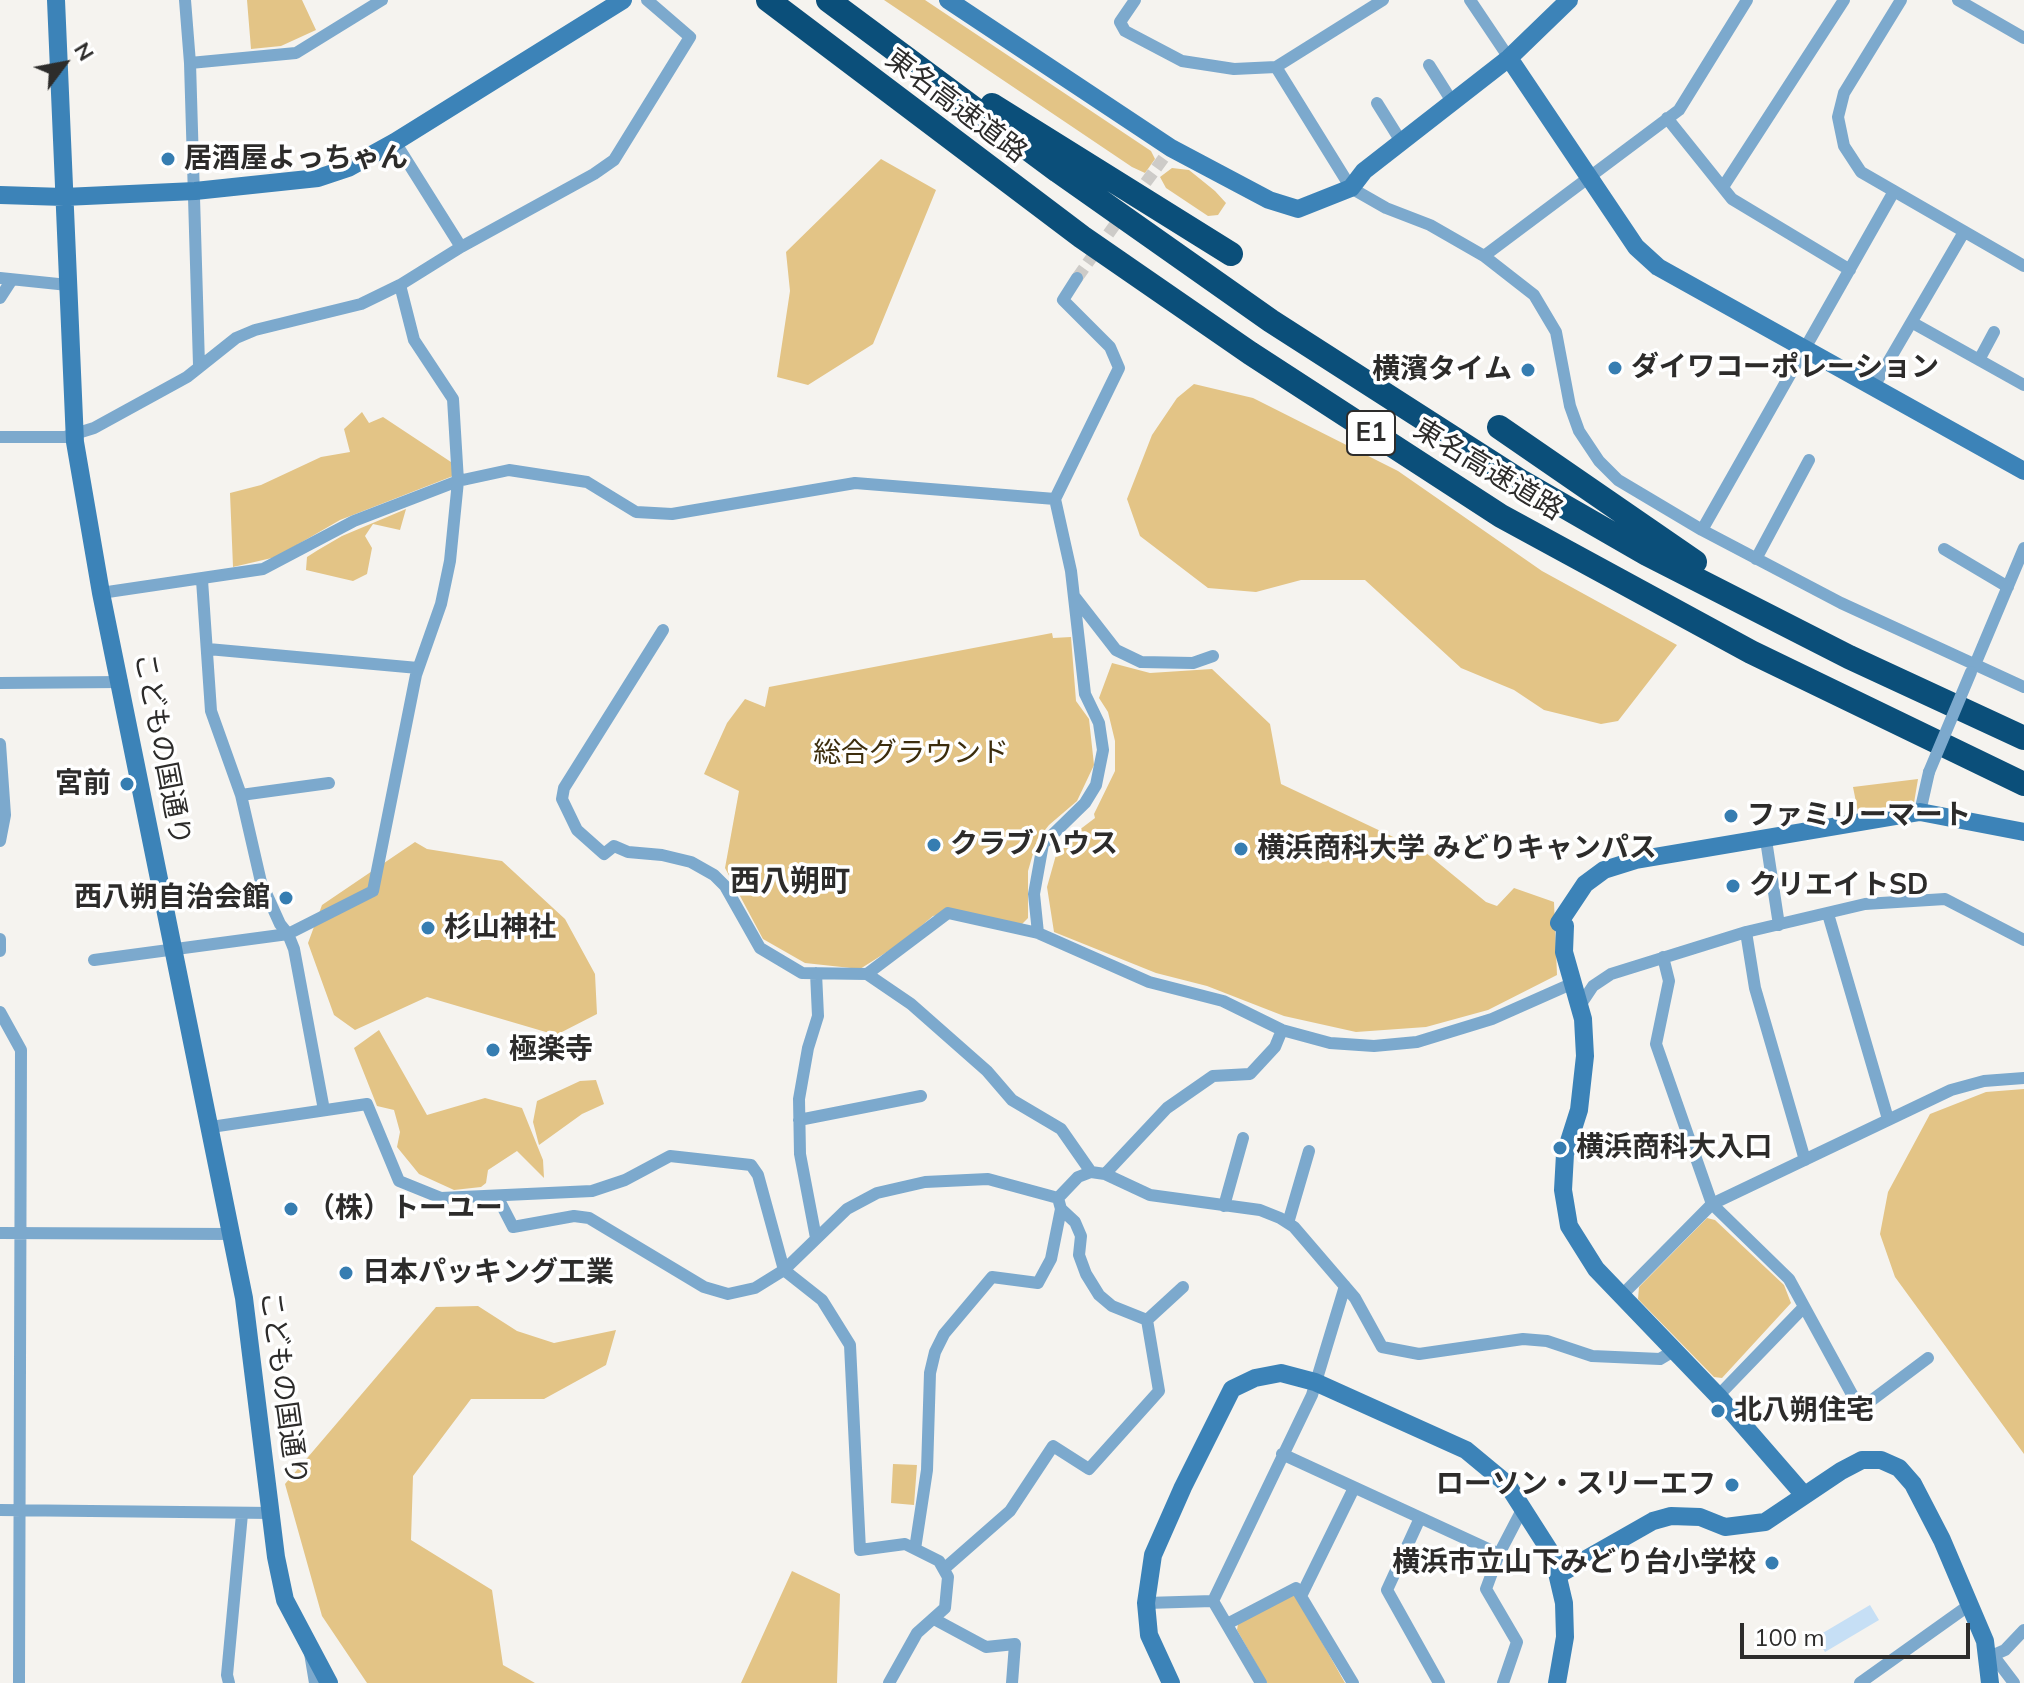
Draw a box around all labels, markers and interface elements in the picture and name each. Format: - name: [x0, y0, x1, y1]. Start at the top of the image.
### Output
- north arrow: [24, 24, 104, 104]
- text: N: [68, 37, 101, 66]
- street label: 東名高速道路: [879, 42, 1033, 170]
- place label: 居酒屋よっちゃん: [184, 142, 408, 176]
- marker: 居酒屋よっちゃん: [159, 150, 177, 168]
- place label: ダイワコーポレーション: [1631, 351, 1939, 385]
- place label: 横濱タイム: [1372, 353, 1512, 387]
- marker: ダイワコーポレーション: [1606, 359, 1624, 377]
- marker: 横濱タイム: [1519, 361, 1537, 379]
- road number: E1: [1347, 411, 1395, 455]
- street label: 東名高速道路: [1407, 412, 1569, 528]
- street label: こどもの国通り: [127, 650, 197, 848]
- park label: 総合グラウンド: [813, 737, 1009, 771]
- place label: 宮前: [55, 767, 111, 801]
- marker: 宮前: [118, 775, 136, 793]
- place label: ファミリーマート: [1747, 799, 1971, 833]
- marker: ファミリーマート: [1722, 807, 1740, 825]
- place label: クラブハウス: [950, 828, 1118, 862]
- place label: 横浜商科大学 みどりキャンパス: [1257, 832, 1657, 866]
- marker: クラブハウス: [925, 836, 943, 854]
- marker: 横浜商科大学 みどりキャンパス: [1232, 840, 1250, 858]
- district label: 西八朔町: [730, 864, 850, 900]
- place label: クリエイトSD: [1749, 869, 1928, 903]
- marker: クリエイトSD: [1724, 877, 1742, 895]
- place label: 西八朔自治会館: [74, 881, 270, 915]
- marker: 西八朔自治会館: [277, 889, 295, 907]
- place label: 杉山神社: [444, 911, 556, 945]
- marker: 杉山神社: [419, 919, 437, 937]
- place label: 極楽寺: [509, 1033, 593, 1067]
- marker: 極楽寺: [484, 1041, 502, 1059]
- place label: 横浜商科大入口: [1576, 1131, 1772, 1165]
- marker: 横浜商科大入口: [1551, 1139, 1569, 1157]
- place label: （株）トーユー: [307, 1192, 503, 1226]
- marker: （株）トーユー: [282, 1200, 300, 1218]
- place label: 日本パッキング工業: [362, 1256, 614, 1290]
- marker: 日本パッキング工業: [337, 1264, 355, 1282]
- street label: こどもの国通り: [253, 1289, 313, 1487]
- place label: 北八朔住宅: [1734, 1394, 1874, 1428]
- marker: 北八朔住宅: [1709, 1402, 1727, 1420]
- place label: ローソン・スリーエフ: [1436, 1468, 1716, 1502]
- marker: ローソン・スリーエフ: [1723, 1476, 1741, 1494]
- place label: 横浜市立山下みどり台小学校: [1392, 1546, 1756, 1580]
- marker: 横浜市立山下みどり台小学校: [1763, 1554, 1781, 1572]
- scale bar: [1744, 1607, 1974, 1657]
- text: 100 m: [1754, 1622, 1825, 1652]

